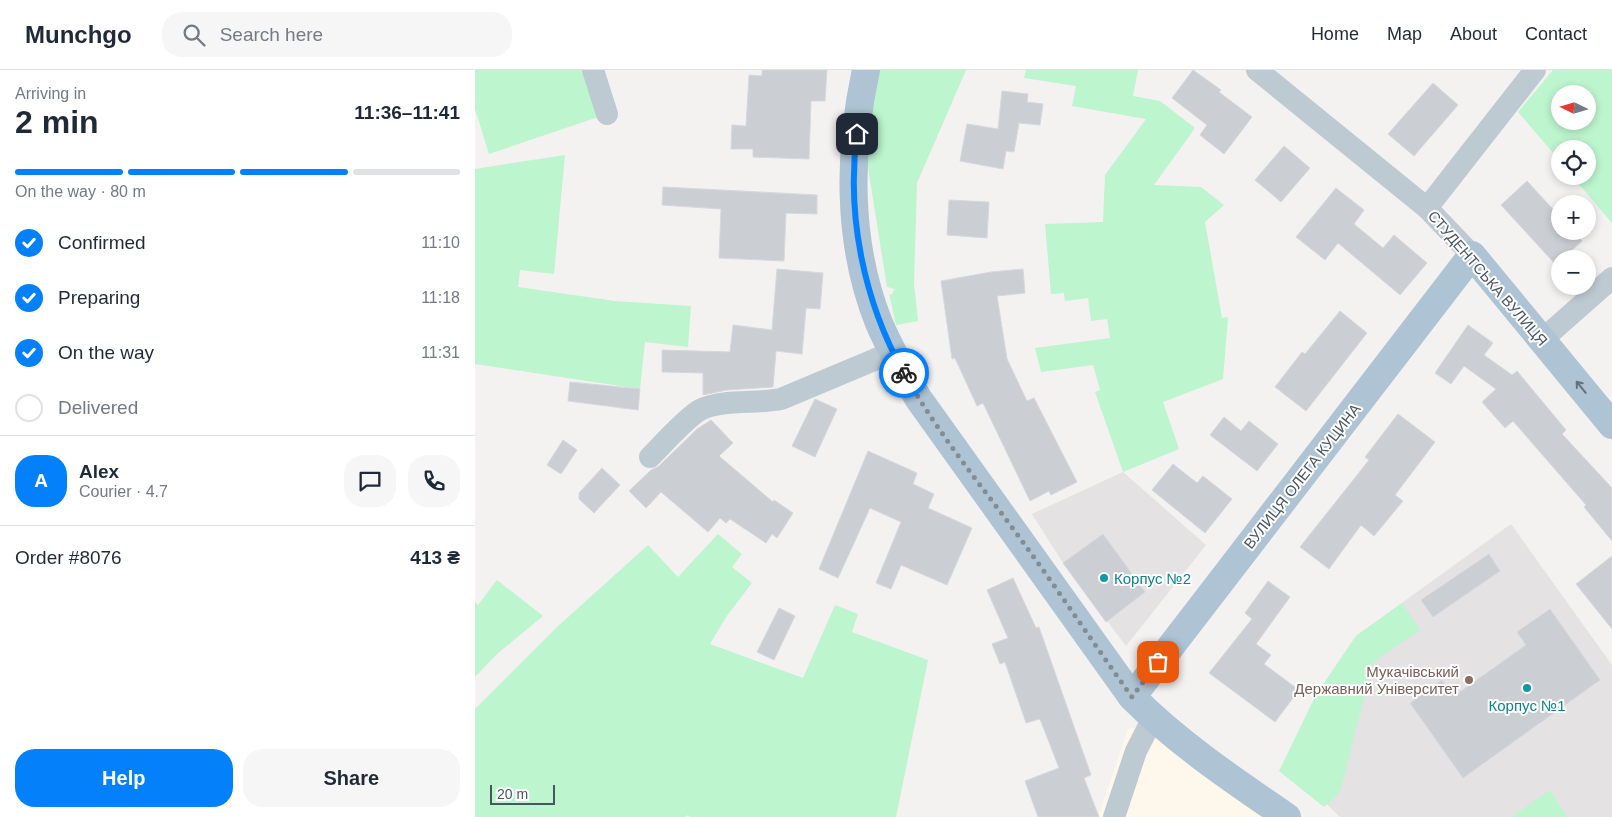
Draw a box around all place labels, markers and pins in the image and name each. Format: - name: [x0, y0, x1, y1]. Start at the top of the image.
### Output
- pin: [836, 113, 878, 155]
- place label: Корпус №2: [1114, 570, 1191, 587]
- marker: Корпус №2: [1098, 572, 1110, 584]
- pin: [1137, 641, 1179, 683]
- place label: Мукачівський Державний Університет: [1294, 663, 1459, 697]
- marker: Мукачівський Державний Університет: [1463, 674, 1475, 686]
- marker: Корпус №1: [1521, 682, 1533, 694]
- place label: Корпус №1: [1489, 697, 1565, 714]

